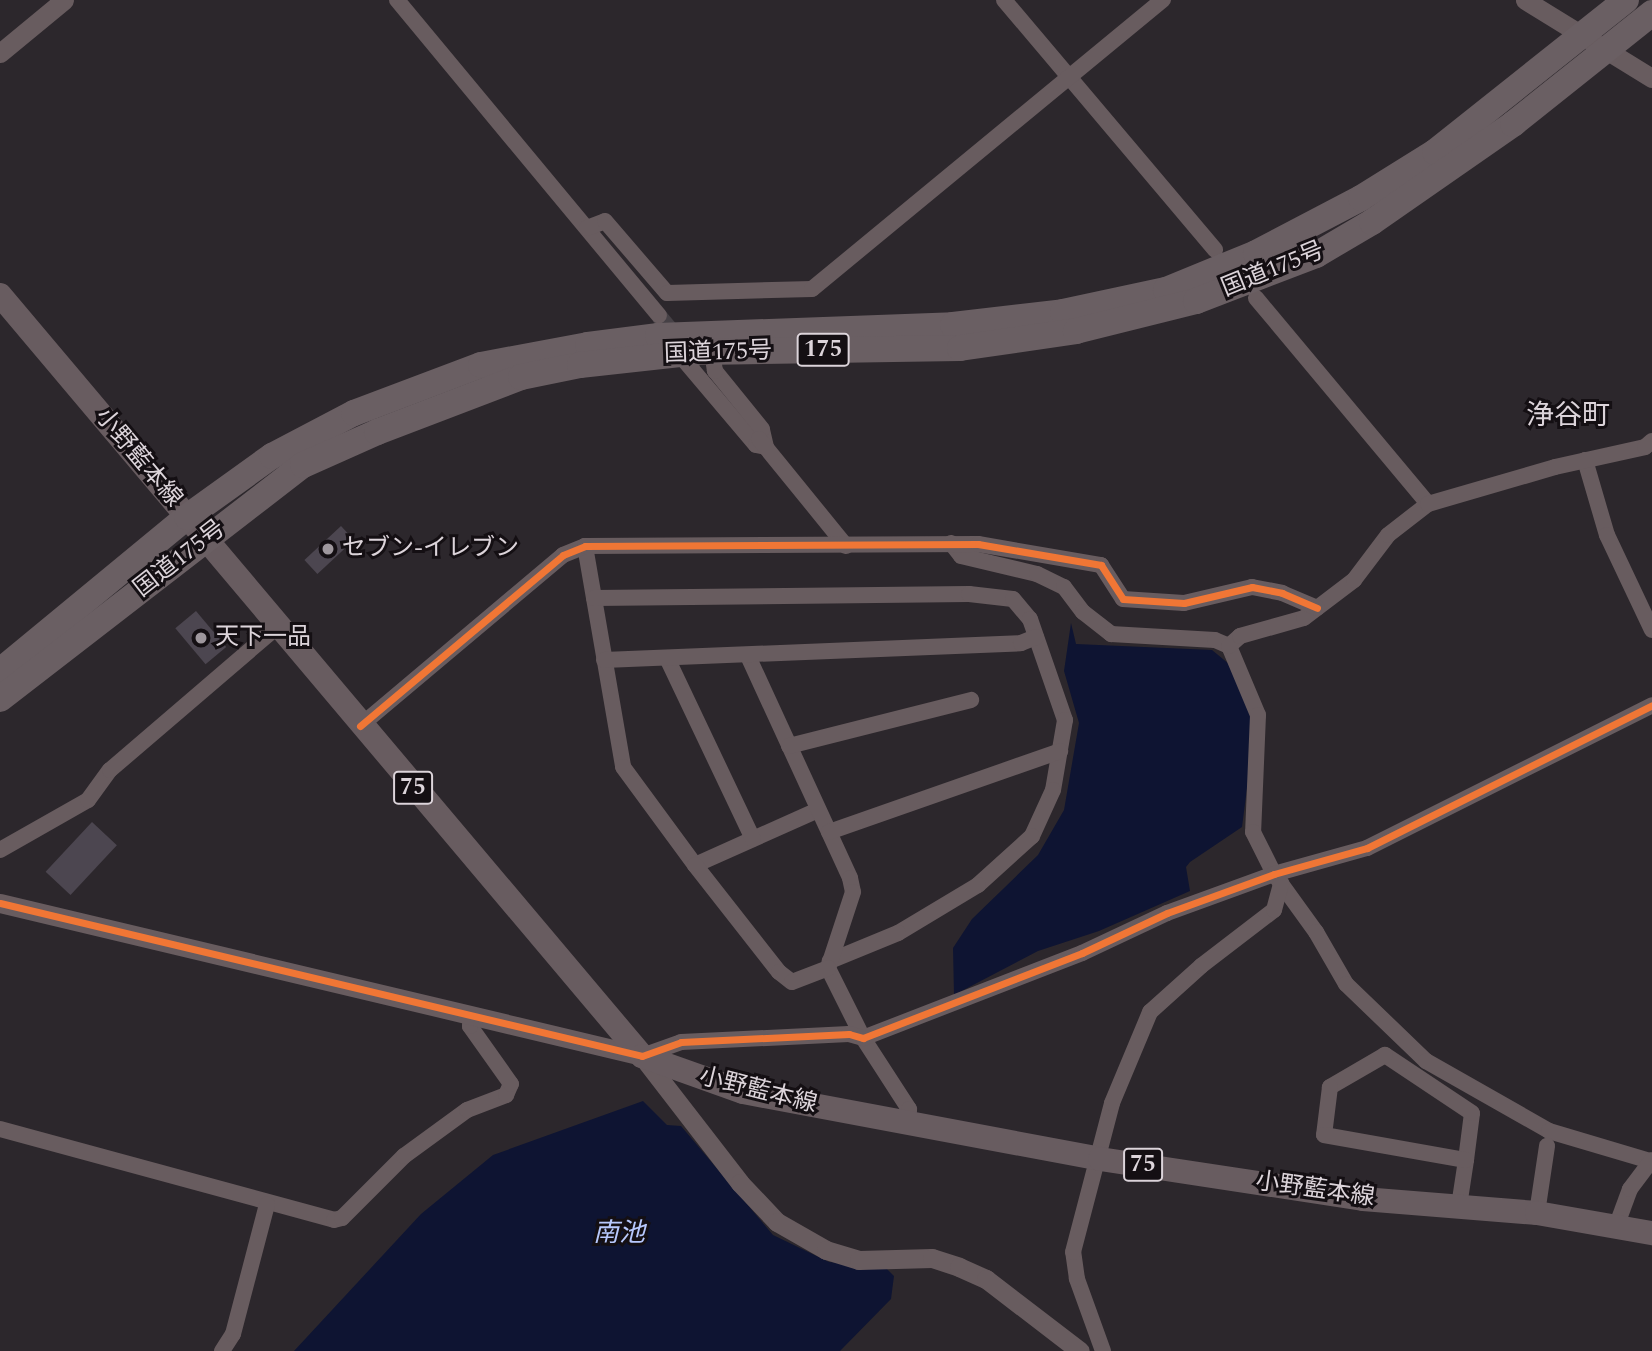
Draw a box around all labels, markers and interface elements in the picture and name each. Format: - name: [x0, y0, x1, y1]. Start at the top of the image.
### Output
- street label: 国道175号: [1218, 236, 1328, 304]
- road number: 175: [795, 330, 851, 370]
- street label: 国道175号: [664, 337, 772, 369]
- district label: 浄谷町: [1526, 399, 1610, 433]
- street label: 小野藍本線: [88, 403, 188, 513]
- street label: 国道175号: [129, 514, 231, 604]
- place label: セブン-イレブン: [342, 535, 519, 563]
- marker: セブン-イレブン: [320, 541, 336, 557]
- place label: 天下一品: [215, 624, 311, 652]
- marker: 天下一品: [193, 630, 209, 646]
- road number: 75: [392, 768, 434, 808]
- street label: 小野藍本線: [696, 1063, 820, 1119]
- road number: 75: [1122, 1146, 1164, 1184]
- street label: 小野藍本線: [1254, 1167, 1376, 1213]
- water label: 南池: [593, 1218, 645, 1250]

